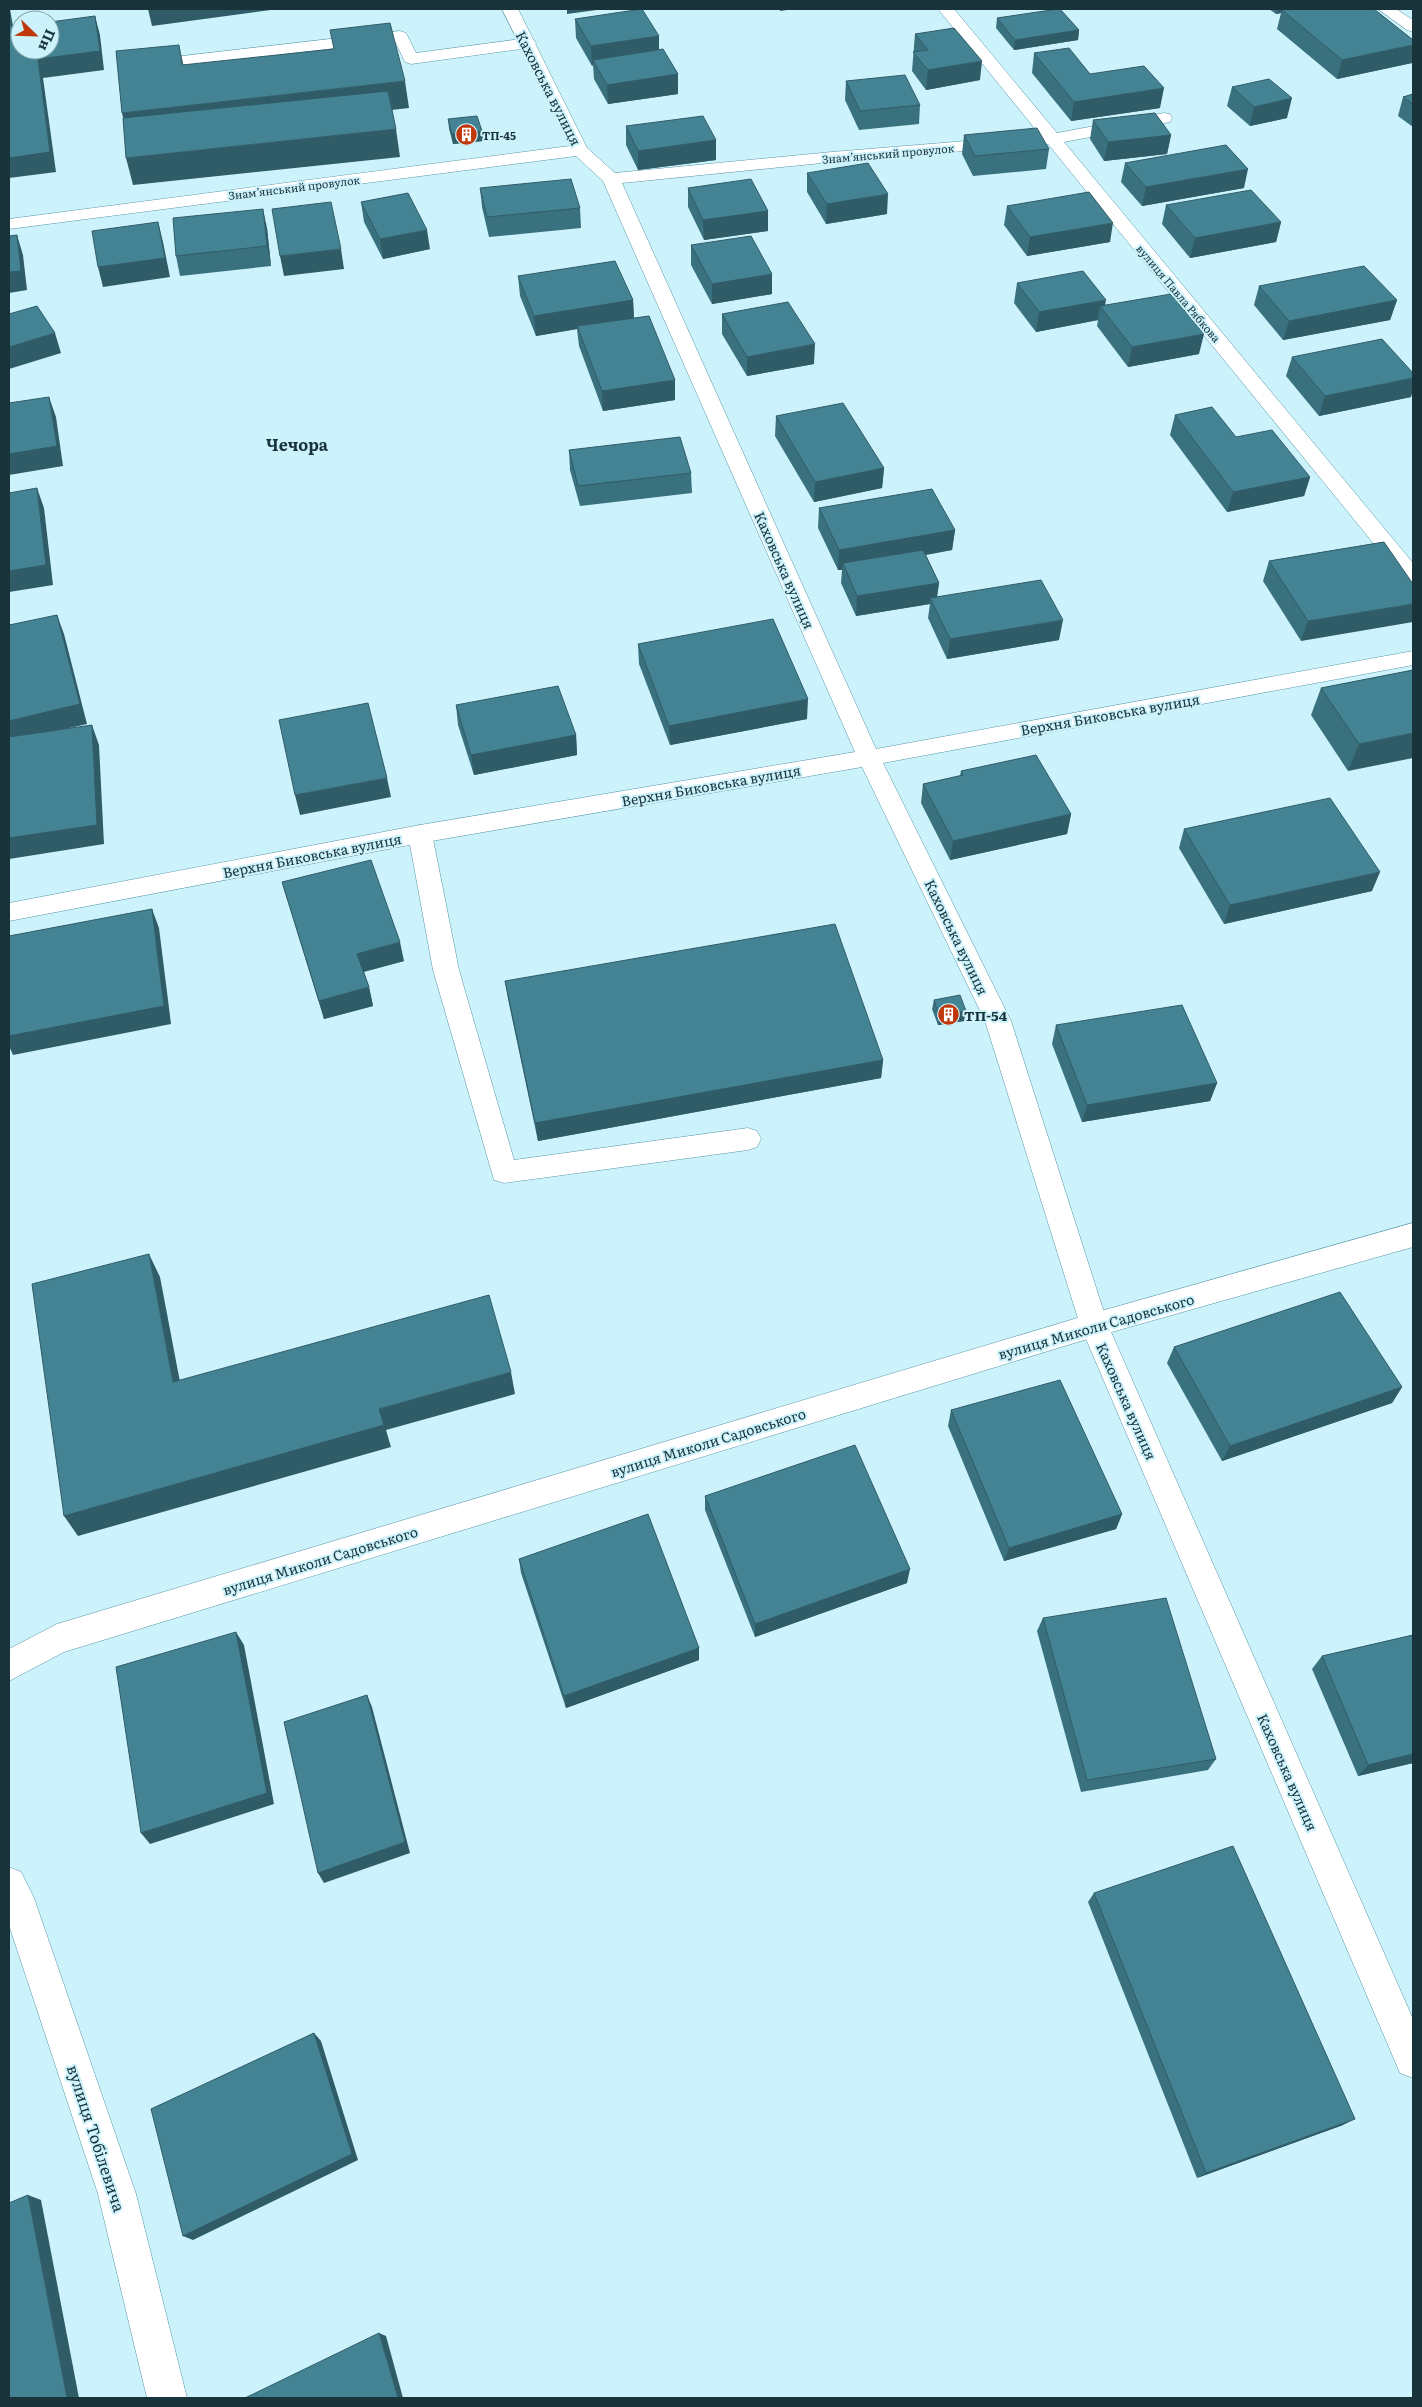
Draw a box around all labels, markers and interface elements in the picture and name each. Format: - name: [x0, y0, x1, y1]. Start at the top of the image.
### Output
- north arrow: [10, 10, 60, 60]
- text: Пн: [34, 27, 61, 54]
- street label: Каховська вулиця: [511, 27, 587, 149]
- building icon: ТП-45: [454, 123, 478, 147]
- place label: ТП-45: [482, 127, 516, 143]
- street label: Знамʼянський провулок: [821, 139, 955, 167]
- street label: Знамʼянський провулок: [227, 171, 361, 203]
- street label: вулиця Павла Рябкова: [1133, 241, 1225, 345]
- district label: Чечора: [266, 432, 329, 456]
- street label: Каховська вулиця: [750, 508, 820, 632]
- street label: Верхня Биковська вулиця: [1019, 688, 1201, 740]
- street label: Верхня Биковська вулиця: [620, 759, 802, 811]
- street label: Верхня Биковська вулиця: [221, 828, 403, 882]
- street label: Каховська вулиця: [920, 876, 994, 998]
- building icon: ТП-54: [936, 1003, 960, 1027]
- place label: ТП-54: [964, 1005, 1008, 1025]
- street label: вулиця Миколи Садовського: [996, 1288, 1196, 1364]
- street label: Каховська вулиця: [1092, 1339, 1162, 1463]
- street label: вулиця Миколи Садовського: [608, 1403, 808, 1481]
- street label: вулиця Миколи Садовського: [220, 1521, 420, 1599]
- street label: Каховська вулиця: [1253, 1710, 1323, 1834]
- street label: вулиця Тобілевича: [62, 2061, 132, 2215]

